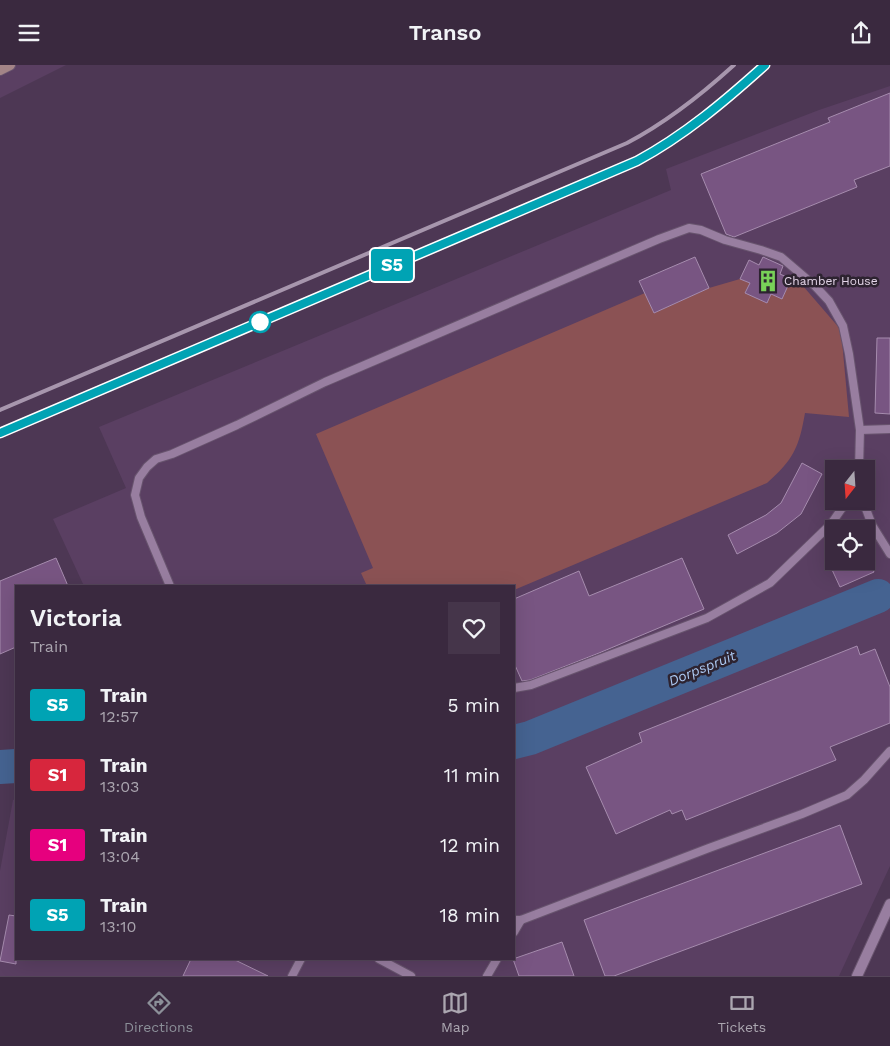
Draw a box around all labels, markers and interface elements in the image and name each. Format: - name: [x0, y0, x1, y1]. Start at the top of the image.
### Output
- icon: menu: [15, 19, 43, 47]
- icon: share: [847, 19, 875, 47]
- text: Transo: [409, 20, 481, 45]
- line badge: S5: [370, 249, 414, 281]
- text: S5: [381, 254, 403, 275]
- building icon: Chamber House: [755, 268, 781, 294]
- place label: Chamber House: [784, 274, 878, 288]
- unlabelled marker: [249, 311, 271, 333]
- north arrow: [825, 460, 875, 510]
- map controls: [825, 460, 875, 570]
- button: locate: [825, 520, 875, 570]
- button: heart: [448, 602, 500, 654]
- text: Victoria: [30, 604, 122, 632]
- text: Train: [30, 637, 68, 656]
- water label: Dorpspruit: [666, 647, 738, 689]
- text: Train: [100, 684, 148, 707]
- text: S5: [46, 694, 69, 715]
- text: 5 min: [448, 694, 500, 717]
- text: 12:57: [100, 707, 139, 726]
- text: Train: [100, 754, 148, 777]
- text: S1: [48, 764, 67, 785]
- text: 11 min: [444, 764, 500, 787]
- text: 13:03: [100, 777, 139, 796]
- text: Train: [100, 824, 148, 847]
- text: S1: [48, 834, 67, 855]
- text: 12 min: [440, 834, 500, 857]
- text: 13:04: [100, 847, 140, 866]
- text: Train: [100, 894, 148, 917]
- text: S5: [46, 904, 69, 925]
- text: 18 min: [439, 904, 500, 927]
- text: 13:10: [100, 917, 137, 936]
- tab: Directions: [124, 989, 193, 1035]
- tab: Map: [441, 989, 470, 1035]
- tab: Tickets: [717, 989, 766, 1035]

